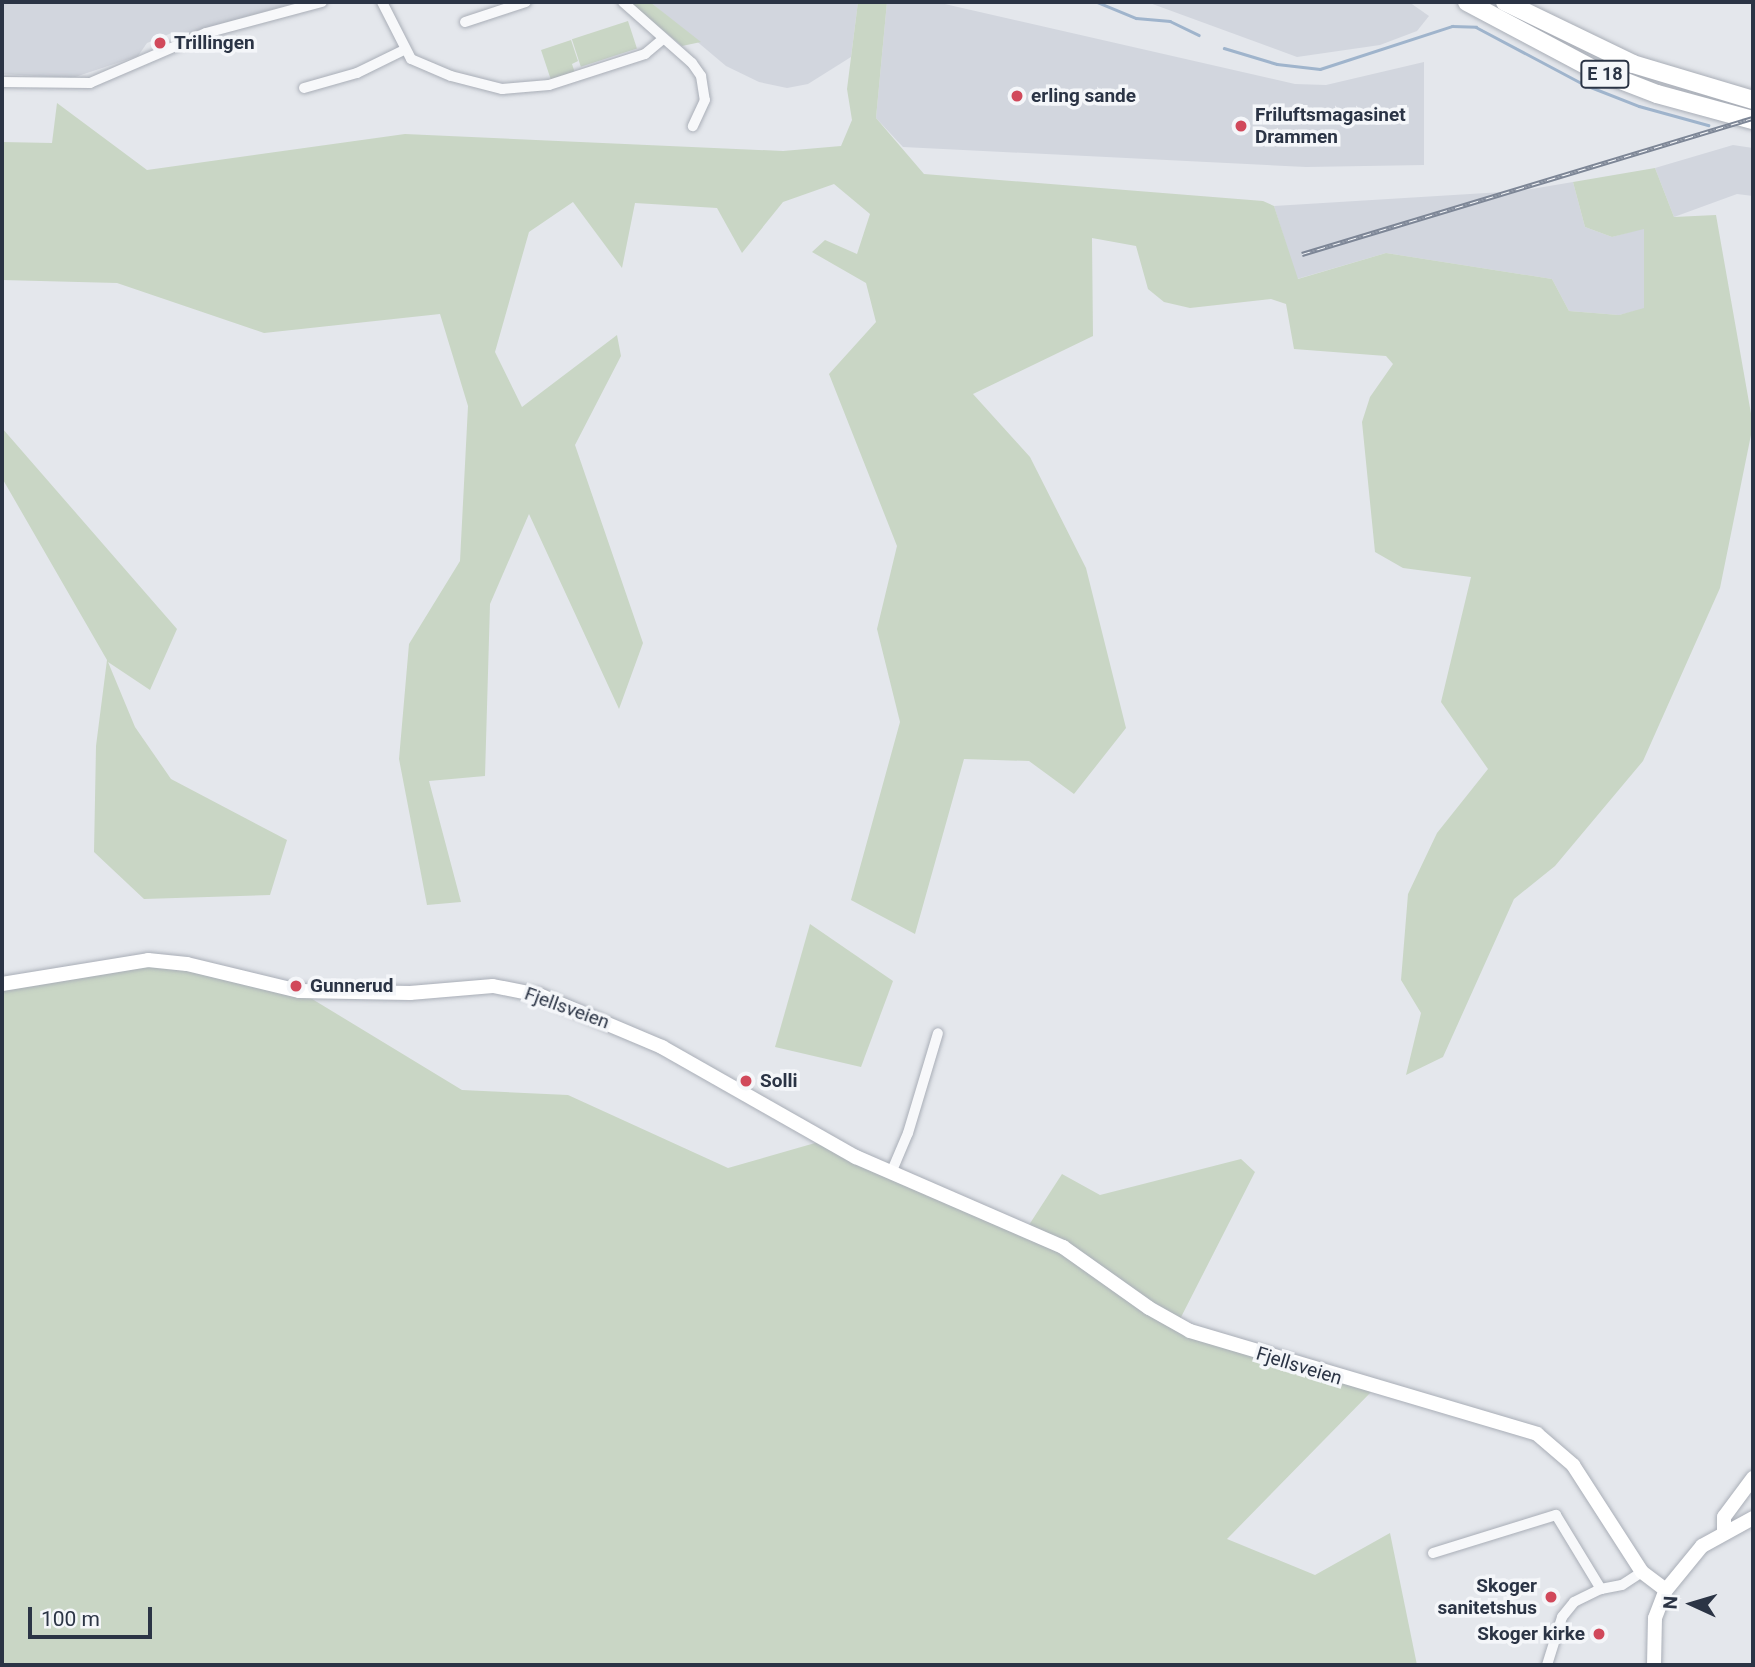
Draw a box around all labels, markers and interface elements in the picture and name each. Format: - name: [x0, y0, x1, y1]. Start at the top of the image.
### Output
- place label: Trillingen: [174, 32, 255, 54]
- marker: Trillingen: [152, 35, 168, 51]
- road number: E 18: [1579, 60, 1631, 88]
- place label: erling sande: [1031, 85, 1136, 107]
- marker: erling sande: [1009, 88, 1025, 104]
- place label: Friluftsmagasinet Drammen: [1255, 104, 1406, 148]
- marker: Friluftsmagasinet Drammen: [1233, 118, 1249, 134]
- place label: Gunnerud: [310, 975, 393, 997]
- marker: Gunnerud: [288, 978, 304, 994]
- street label: Fjellsveien: [522, 982, 612, 1034]
- place label: Solli: [760, 1070, 798, 1092]
- marker: Solli: [738, 1073, 754, 1089]
- street label: Fjellsveien: [1253, 1342, 1345, 1390]
- north arrow: [1657, 1569, 1727, 1639]
- place label: Skoger sanitetshus: [1437, 1575, 1537, 1619]
- marker: Skoger sanitetshus: [1543, 1589, 1559, 1605]
- scale bar: [32, 1594, 156, 1638]
- text: N: [1659, 1595, 1682, 1610]
- text: 100 m: [41, 1607, 100, 1631]
- place label: Skoger kirke: [1477, 1623, 1585, 1645]
- marker: Skoger kirke: [1591, 1626, 1607, 1642]

